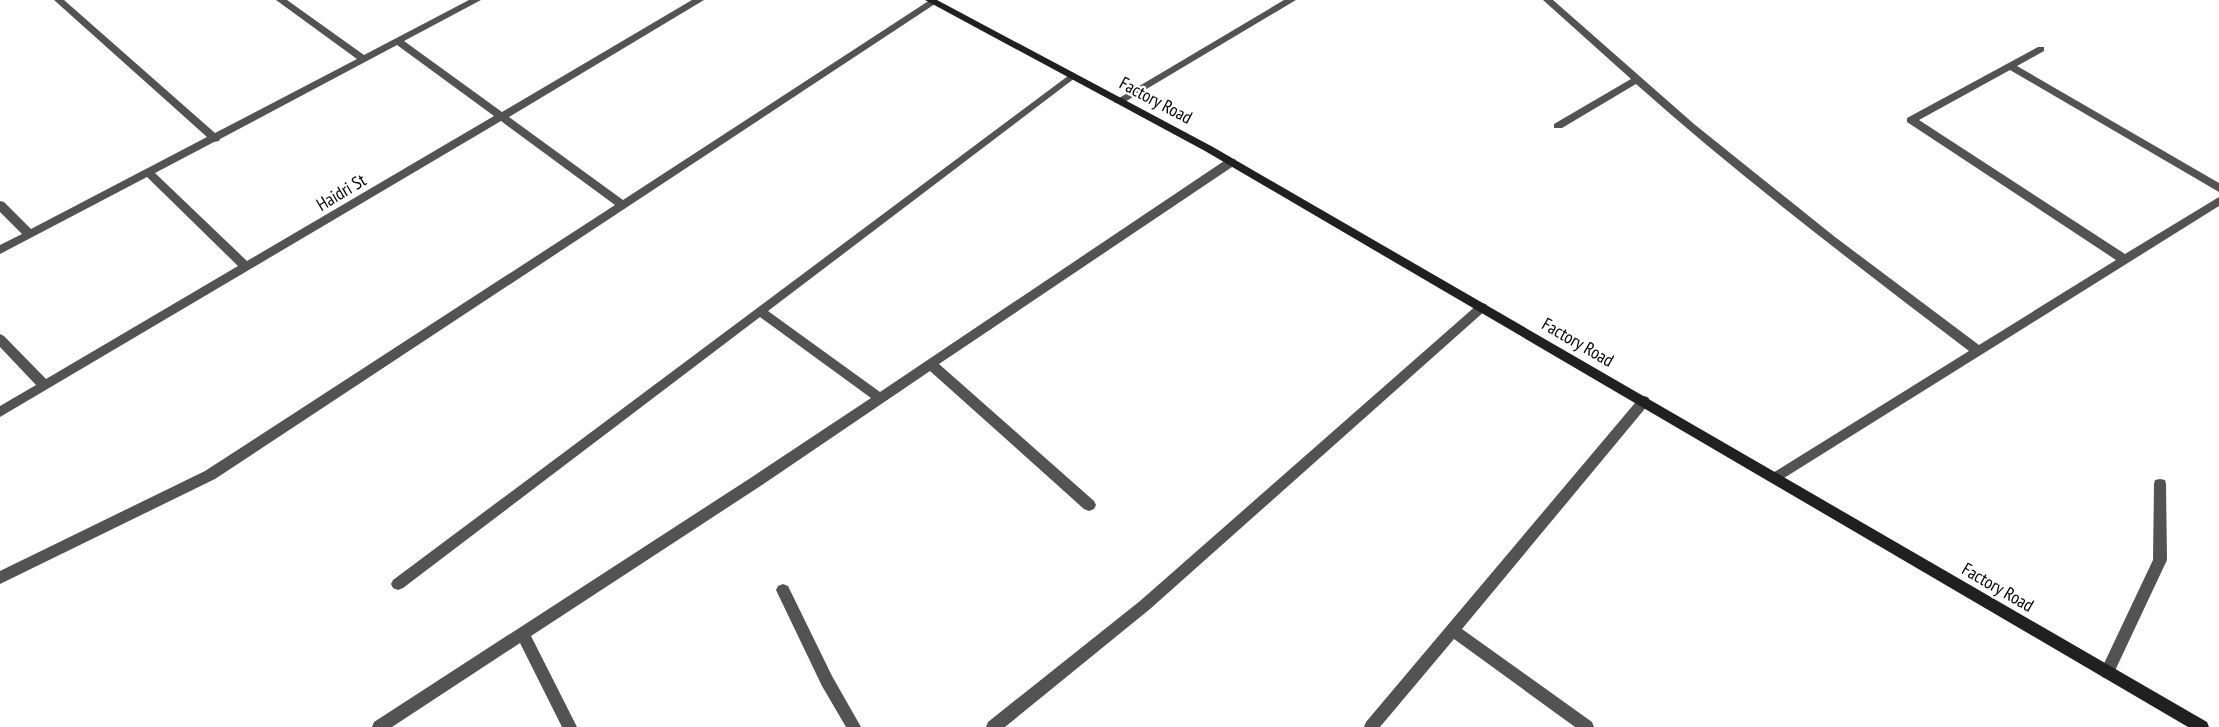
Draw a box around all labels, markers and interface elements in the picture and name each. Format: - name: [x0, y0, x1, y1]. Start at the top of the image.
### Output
- street label: Factory Road: [1116, 71, 1196, 129]
- street label: Haidri St: [312, 168, 370, 216]
- street label: Factory Road: [1538, 312, 1618, 372]
- street label: Factory Road: [1958, 557, 2038, 617]

